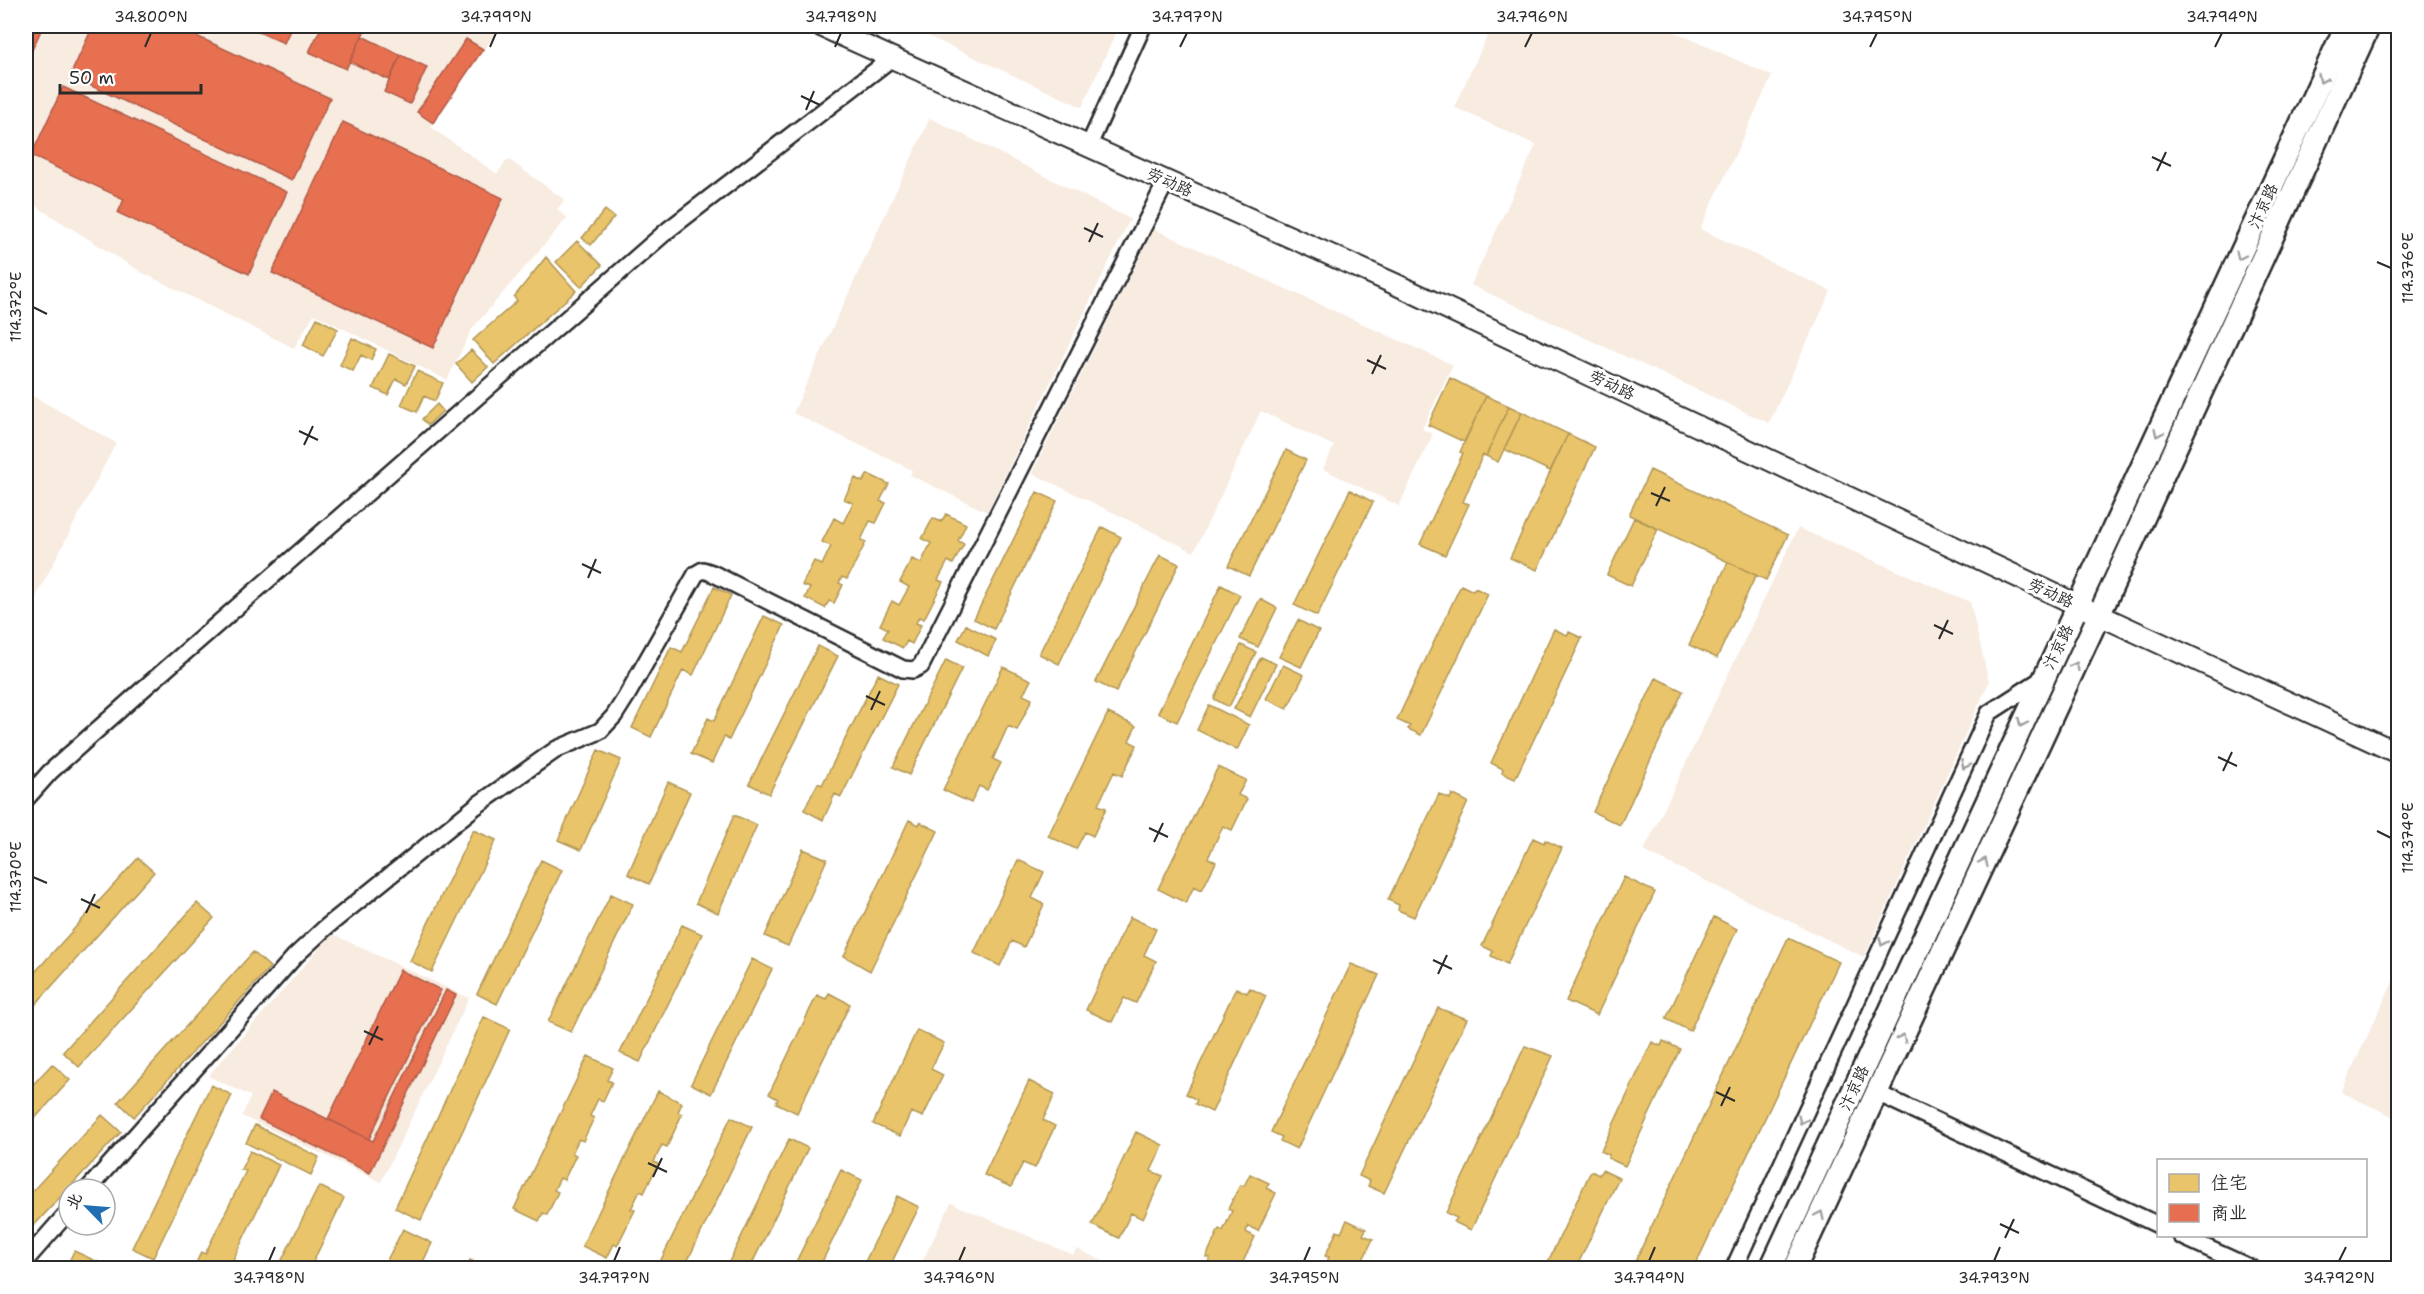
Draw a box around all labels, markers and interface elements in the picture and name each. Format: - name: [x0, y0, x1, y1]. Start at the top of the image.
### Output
- text: 34.800°N: [114, 7, 188, 27]
- text: 34.799°N: [460, 7, 532, 27]
- text: 34.798°N: [805, 7, 877, 27]
- text: 34.797°N: [1151, 7, 1223, 27]
- text: 34.796°N: [1496, 7, 1568, 27]
- text: 34.795°N: [1842, 7, 1912, 27]
- text: 34.794°N: [2186, 7, 2258, 27]
- scale bar: [60, 57, 201, 95]
- text: 50 m: [69, 66, 114, 90]
- one-way arrow: [2317, 72, 2329, 83]
- street label: 劳动路: [1144, 163, 1196, 201]
- street label: 汴京路: [2243, 180, 2283, 232]
- text: 114.376°E: [2398, 232, 2418, 304]
- one-way arrow: [2235, 249, 2247, 260]
- text: 114.372°E: [6, 272, 26, 342]
- street label: 劳动路: [1586, 365, 1638, 405]
- one-way arrow: [2154, 426, 2166, 437]
- street label: 劳动路: [2025, 573, 2077, 613]
- street label: 汴京路: [2038, 621, 2078, 673]
- one-way arrow: [2068, 661, 2080, 672]
- one-way arrow: [2017, 717, 2029, 728]
- one-way arrow: [1960, 759, 1972, 770]
- text: 114.374°E: [2398, 802, 2418, 874]
- text: 114.370°E: [6, 841, 26, 913]
- one-way arrow: [1977, 857, 1989, 868]
- one-way arrow: [1879, 936, 1891, 947]
- one-way arrow: [1894, 1034, 1906, 1045]
- street label: 汴京路: [1834, 1062, 1874, 1114]
- one-way arrow: [1797, 1113, 1809, 1124]
- legend: [2157, 1159, 2367, 1237]
- text: 住宅: [2211, 1171, 2247, 1195]
- north arrow: [57, 1177, 117, 1237]
- text: 北: [61, 1189, 87, 1213]
- text: 商业: [2211, 1201, 2247, 1225]
- one-way arrow: [1812, 1211, 1824, 1222]
- text: 34.798°N: [233, 1268, 305, 1288]
- text: 34.797°N: [578, 1268, 650, 1288]
- text: 34.796°N: [923, 1268, 995, 1288]
- text: 34.795°N: [1269, 1268, 1339, 1288]
- text: 34.794°N: [1613, 1268, 1685, 1288]
- text: 34.793°N: [1958, 1268, 2030, 1288]
- text: 34.792°N: [2303, 1268, 2375, 1288]

